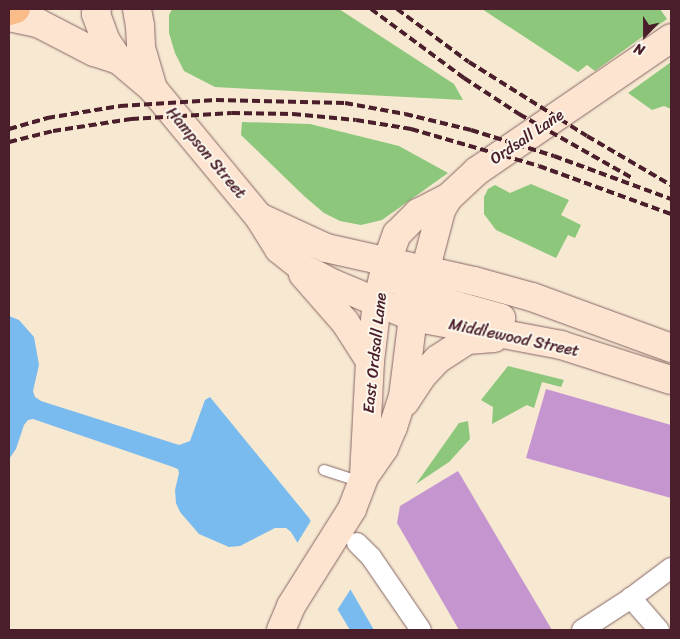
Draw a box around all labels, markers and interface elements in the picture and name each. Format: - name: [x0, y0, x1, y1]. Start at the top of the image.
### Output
- north arrow: [620, 10, 670, 60]
- text: N: [630, 36, 648, 63]
- street label: Hampson Street: [162, 103, 250, 203]
- street label: Ordsall Lane: [486, 105, 568, 169]
- street label: East Ordsall Lane: [359, 292, 391, 414]
- street label: Middlewood Street: [447, 315, 581, 361]

